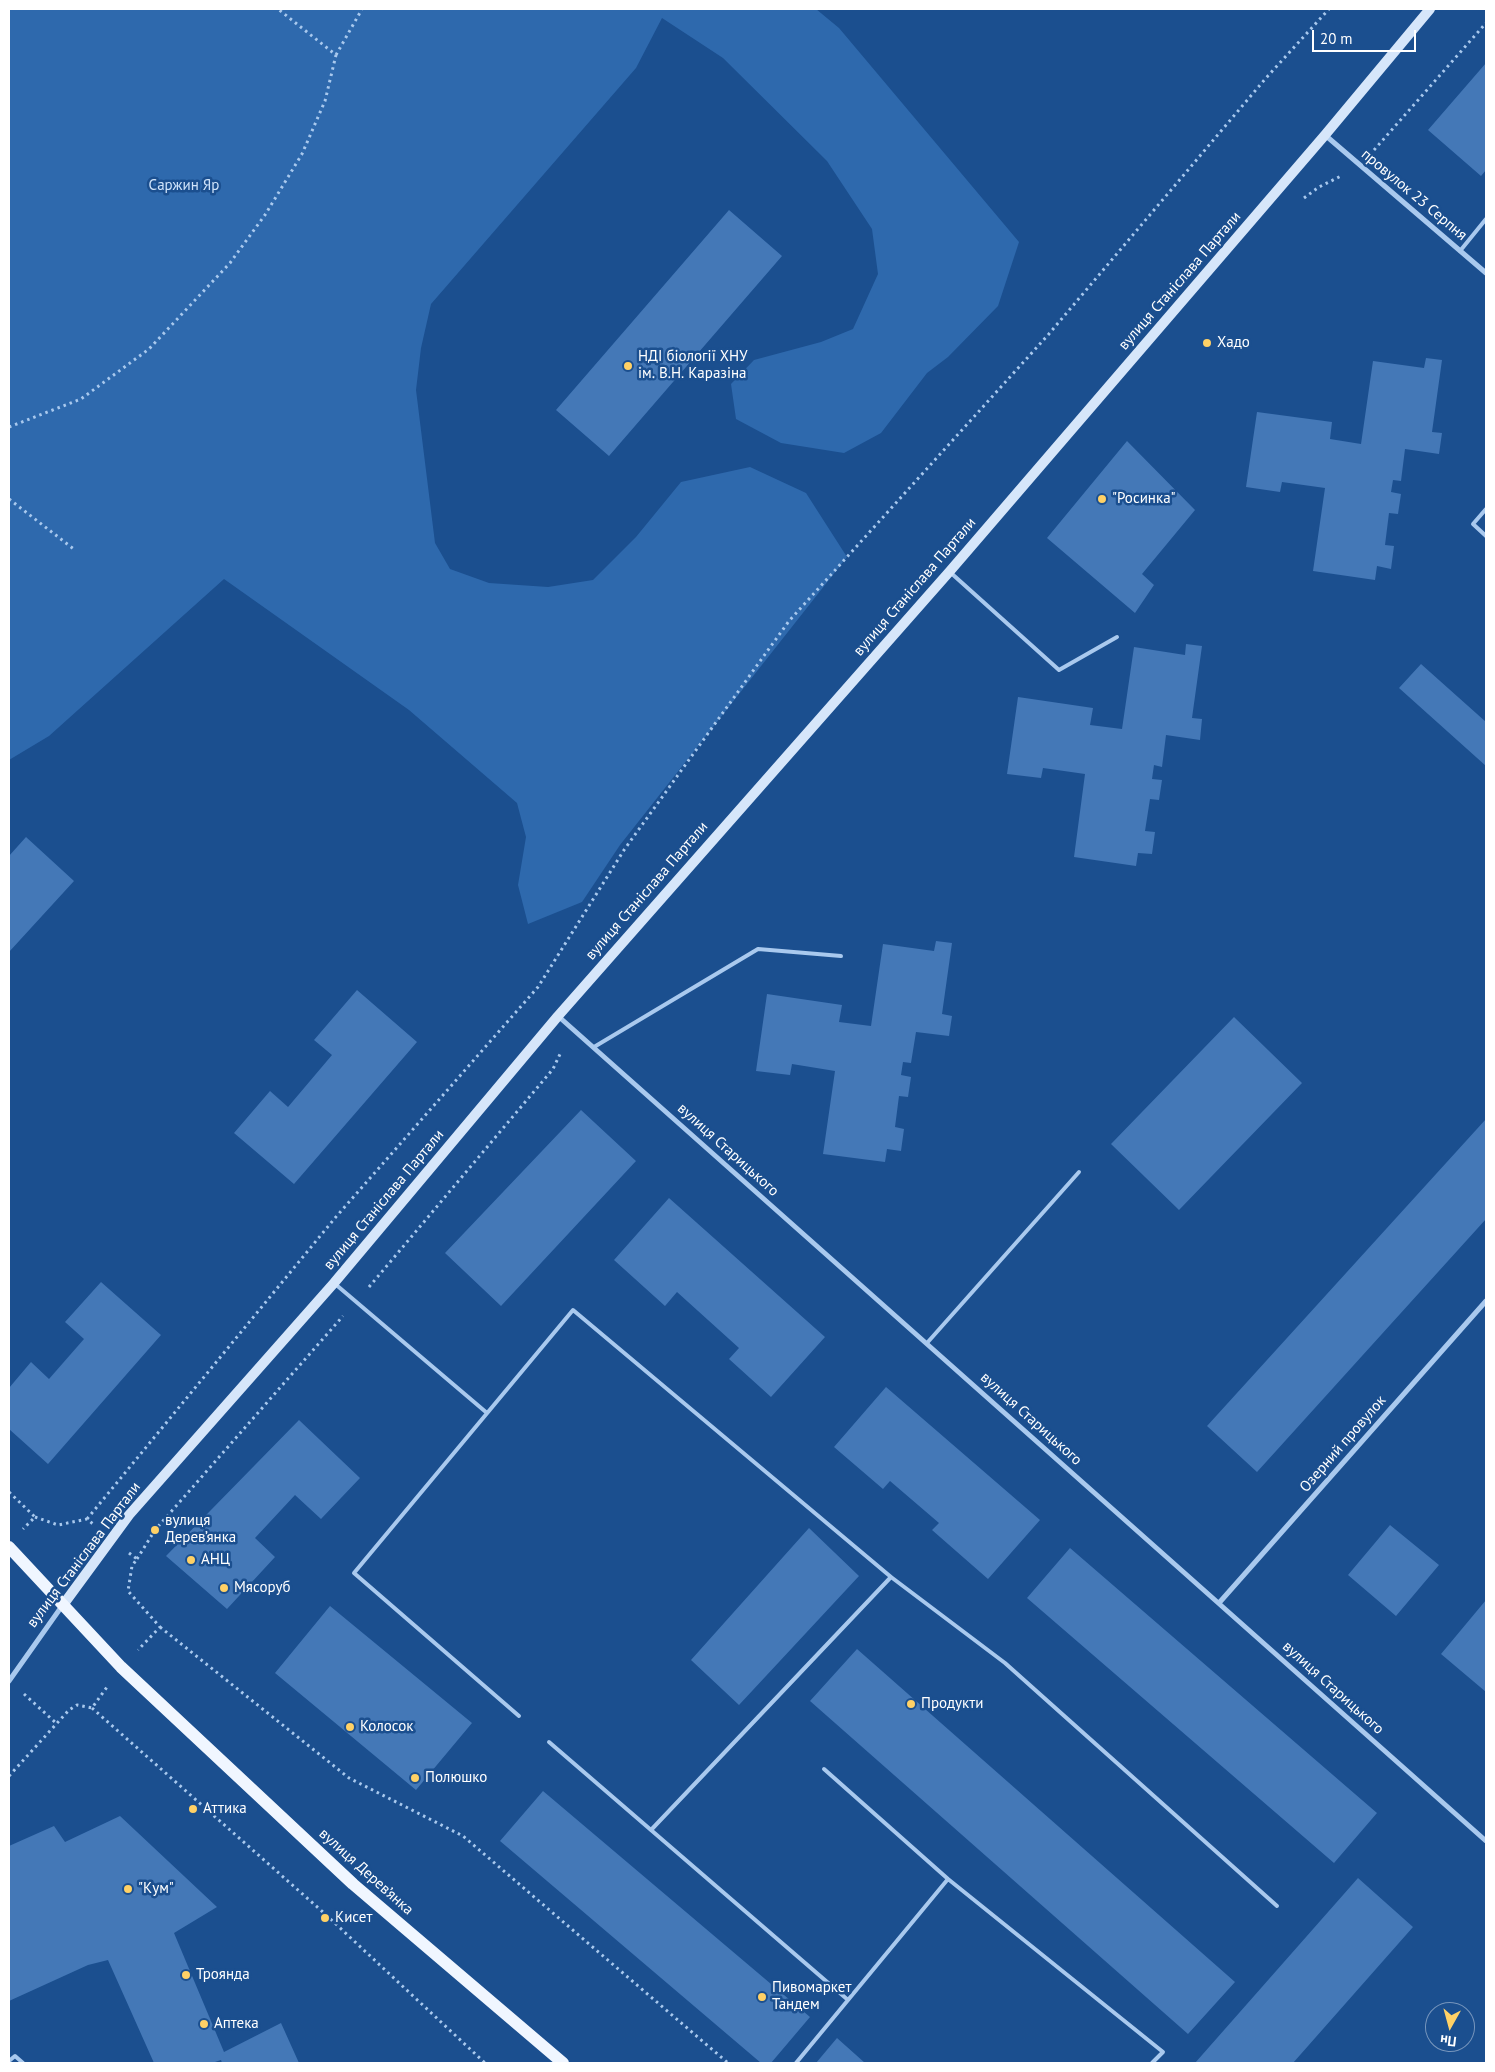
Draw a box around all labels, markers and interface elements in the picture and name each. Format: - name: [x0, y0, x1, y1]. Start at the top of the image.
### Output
- scale bar: [1315, 20, 1419, 52]
- text: 20 m: [1320, 29, 1353, 48]
- street label: провулок 23 Серпня: [1357, 145, 1471, 245]
- park label: Саржин Яр: [149, 177, 219, 195]
- street label: вулиця Станіслава Партали: [1115, 208, 1245, 354]
- place label: Хадо: [1217, 334, 1250, 352]
- marker: Хадо: [1201, 337, 1213, 349]
- place label: НДІ біології ХНУ ім. В.Н. Каразіна: [638, 348, 747, 383]
- marker: НДІ біології ХНУ ім. В.Н. Каразіна: [622, 360, 634, 372]
- place label: "Росинка": [1112, 490, 1176, 508]
- marker: "Росинка": [1096, 493, 1108, 505]
- street label: вулиця Станіслава Партали: [850, 514, 980, 660]
- street label: вулиця Станіслава Партали: [582, 818, 712, 964]
- street label: вулиця Старицького: [674, 1100, 782, 1200]
- street label: вулиця Станіслава Партали: [320, 1126, 448, 1274]
- street label: вулиця Старицького: [977, 1369, 1085, 1469]
- street label: Озерний провулок: [1296, 1392, 1390, 1496]
- street label: вулиця Станіслава Партали: [23, 1479, 145, 1631]
- place label: вулиця Дерев’янка: [165, 1512, 236, 1547]
- marker: вулиця Дерев’янка: [149, 1524, 161, 1536]
- place label: АНЦ: [201, 1551, 230, 1569]
- marker: АНЦ: [185, 1554, 197, 1566]
- place label: Мясоруб: [234, 1579, 290, 1597]
- marker: Мясоруб: [218, 1582, 230, 1594]
- street label: вулиця Старицького: [1279, 1638, 1387, 1738]
- place label: Продукти: [921, 1695, 983, 1713]
- marker: Продукти: [905, 1698, 917, 1710]
- place label: Колосок: [360, 1718, 413, 1736]
- marker: Колосок: [344, 1721, 356, 1733]
- place label: Полюшко: [425, 1769, 487, 1787]
- marker: Полюшко: [409, 1772, 421, 1784]
- place label: Аттика: [203, 1800, 247, 1818]
- marker: Аттика: [187, 1803, 199, 1815]
- street label: вулиця Дерев’янка: [315, 1825, 417, 1919]
- place label: "Кум": [138, 1880, 174, 1898]
- marker: "Кум": [122, 1883, 134, 1895]
- place label: Кисет: [335, 1909, 372, 1927]
- marker: Кисет: [319, 1912, 331, 1924]
- place label: Троянда: [196, 1966, 250, 1984]
- marker: Троянда: [180, 1969, 192, 1981]
- place label: Пивомаркет Тандем: [772, 1979, 851, 2014]
- marker: Пивомаркет Тандем: [756, 1991, 768, 2003]
- north arrow: [1425, 2002, 1475, 2052]
- place label: Аптека: [214, 2015, 259, 2033]
- marker: Аптека: [198, 2018, 210, 2030]
- text: Пн: [1439, 2031, 1458, 2051]

